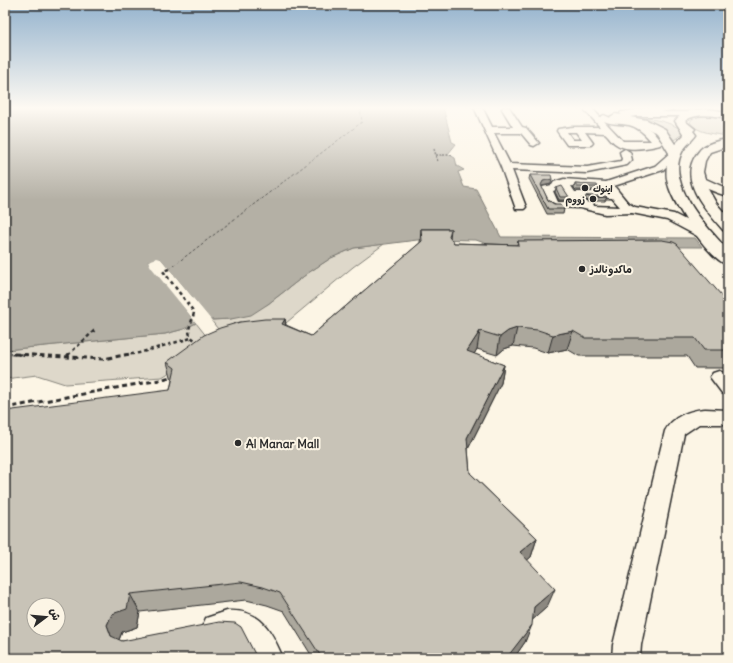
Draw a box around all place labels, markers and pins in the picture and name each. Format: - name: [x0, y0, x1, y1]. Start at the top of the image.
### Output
- marker: اينوك: [580, 183, 590, 193]
- place label: اينوك: [593, 183, 613, 195]
- place label: زووم: [566, 194, 586, 207]
- marker: زووم: [588, 194, 598, 204]
- place label: ماكدونالدز: [589, 263, 632, 277]
- marker: ماكدونالدز: [577, 264, 587, 274]
- place label: Al Manar Mall: [246, 436, 319, 451]
- marker: Al Manar Mall: [233, 438, 243, 448]

